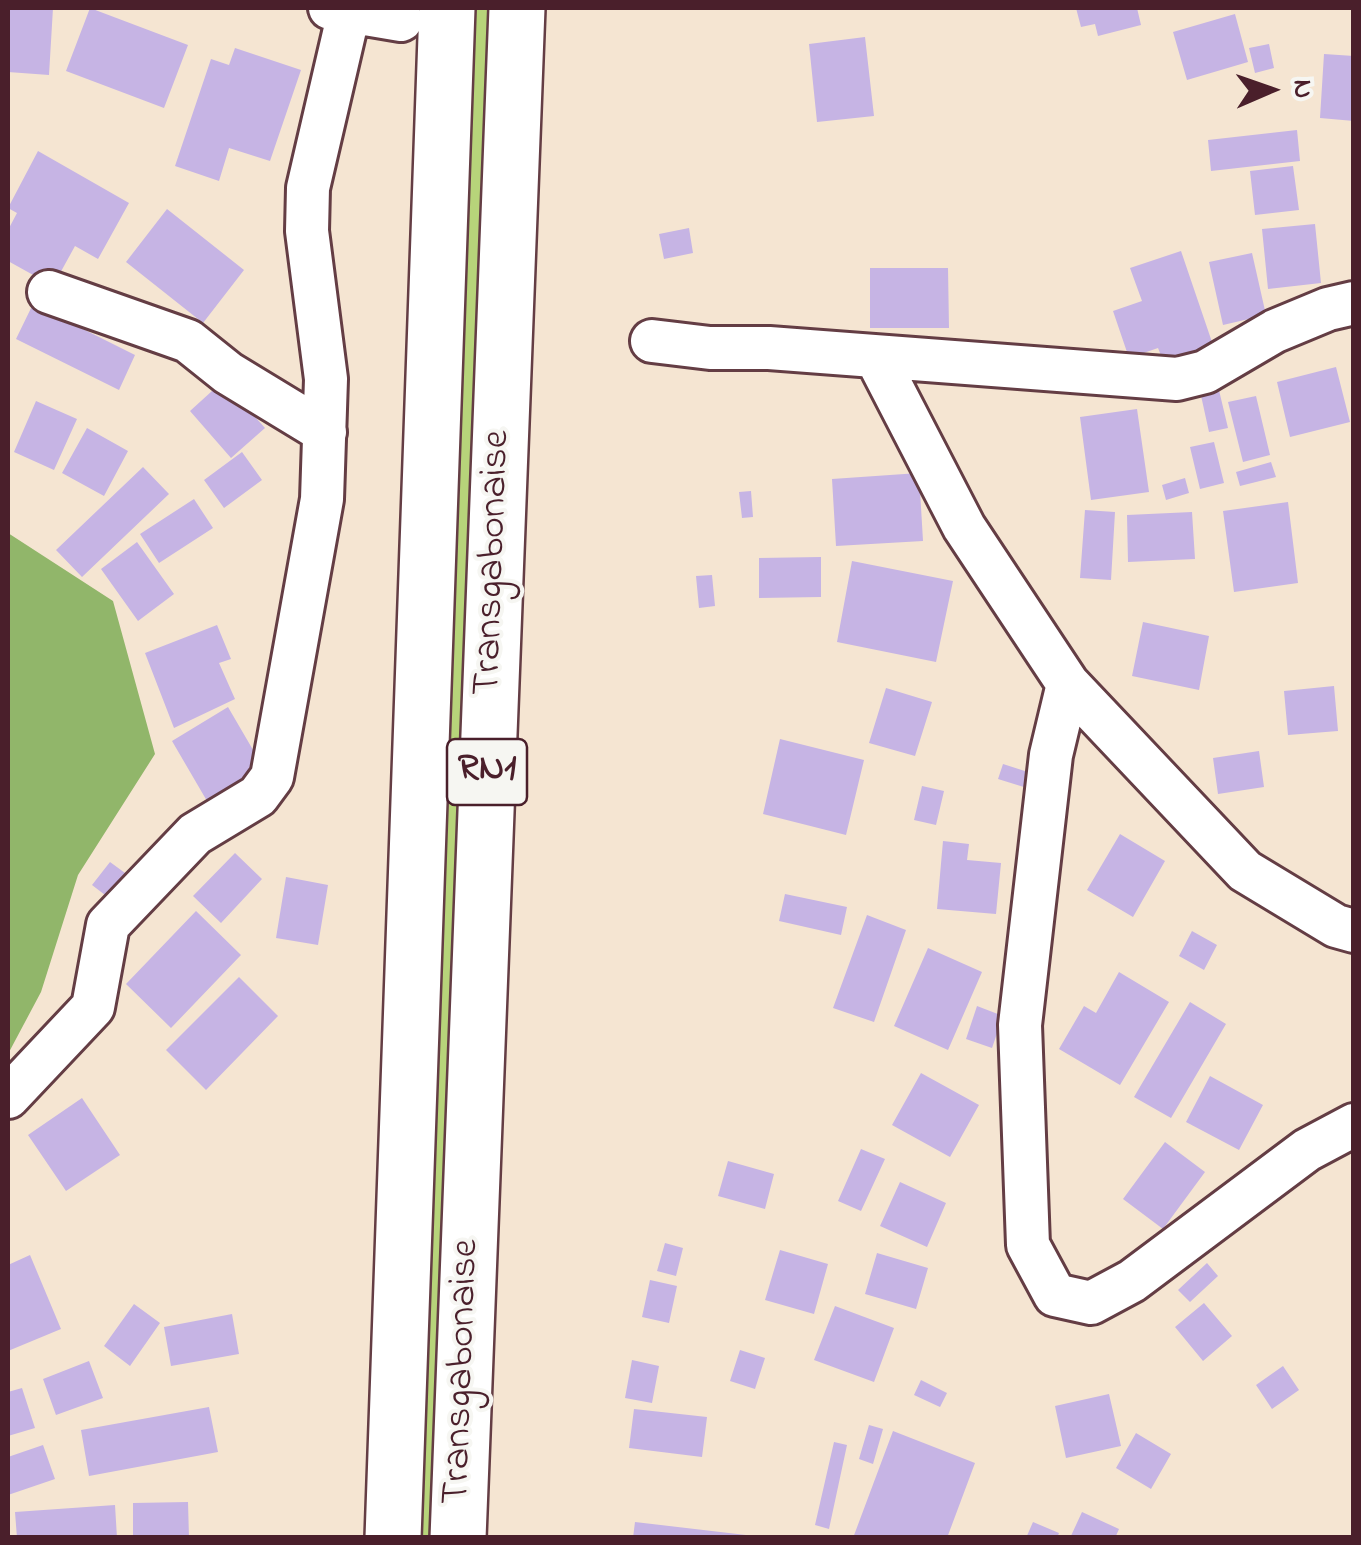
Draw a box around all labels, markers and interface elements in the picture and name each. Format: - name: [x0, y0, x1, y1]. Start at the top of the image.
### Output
- north arrow: [1221, 40, 1321, 140]
- text: N: [1281, 79, 1322, 99]
- street label: Transgabonaise: [466, 430, 524, 696]
- road number: RN1: [447, 739, 527, 805]
- street label: Transgabonaise: [435, 1239, 493, 1505]

